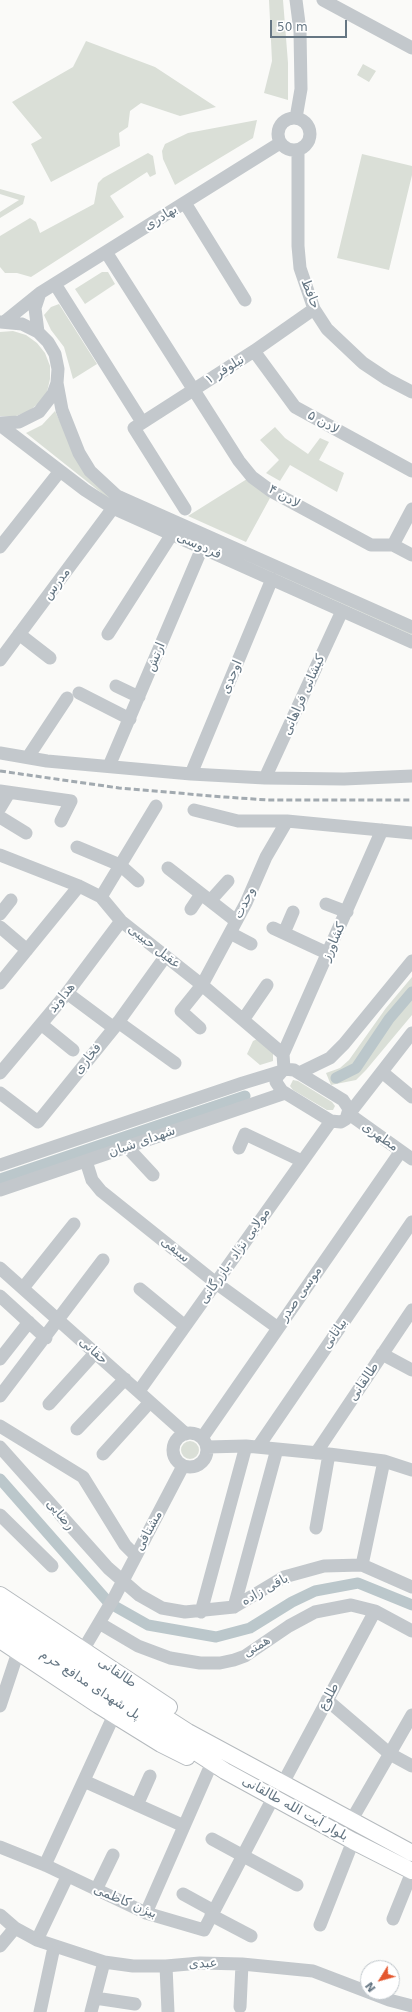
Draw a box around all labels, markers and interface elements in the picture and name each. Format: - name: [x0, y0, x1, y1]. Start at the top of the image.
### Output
- scale bar: [272, 12, 349, 38]
- text: 50 m: [277, 20, 308, 34]
- street label: بهادری: [142, 202, 180, 234]
- street label: حافظ: [297, 277, 323, 311]
- street label: نیلوفر ۱: [203, 352, 247, 388]
- street label: لادن ۵: [304, 408, 342, 438]
- street label: لادن ۴: [265, 482, 303, 512]
- street label: فردوسی: [174, 529, 224, 563]
- street label: مدرس: [40, 565, 74, 603]
- street label: ارتش: [143, 640, 169, 674]
- street label: کیشانی فراهانی: [279, 652, 329, 738]
- street label: اوحدی: [218, 658, 246, 696]
- street label: وحدت: [231, 885, 259, 921]
- street label: کشاورز: [319, 920, 349, 964]
- street label: عقیل حبیبی: [124, 921, 184, 973]
- street label: هداوند: [45, 980, 79, 1016]
- street label: فخاری: [71, 1040, 105, 1078]
- street label: مطهری: [359, 1119, 401, 1155]
- street label: شهدای شبان: [106, 1123, 178, 1161]
- street label: مولایی نژاد -بازرگانی: [196, 1205, 274, 1307]
- street label: سیفی: [158, 1234, 192, 1266]
- street label: موسی صدر: [276, 1263, 326, 1325]
- street label: بیاتانی: [319, 1316, 351, 1352]
- street label: حقانی: [76, 1334, 110, 1368]
- street label: طالقانی: [345, 1360, 383, 1404]
- street label: رضایی: [42, 1496, 78, 1534]
- street label: مشتاقی: [132, 1508, 166, 1554]
- street label: باقی زاده: [239, 1571, 291, 1609]
- street label: همتی: [241, 1633, 273, 1661]
- street label: پل شهدای مدافع حرم: [37, 1647, 143, 1723]
- street label: طالقانی: [95, 1654, 139, 1692]
- street label: طلوع: [315, 1680, 343, 1714]
- street label: بلوار آیت الله طالقانی: [239, 1773, 351, 1845]
- street label: بیژن کاظمی: [91, 1882, 159, 1922]
- street label: عبدی: [188, 1956, 218, 1972]
- north arrow: [360, 1960, 400, 2000]
- text: N: [363, 1979, 379, 1995]

